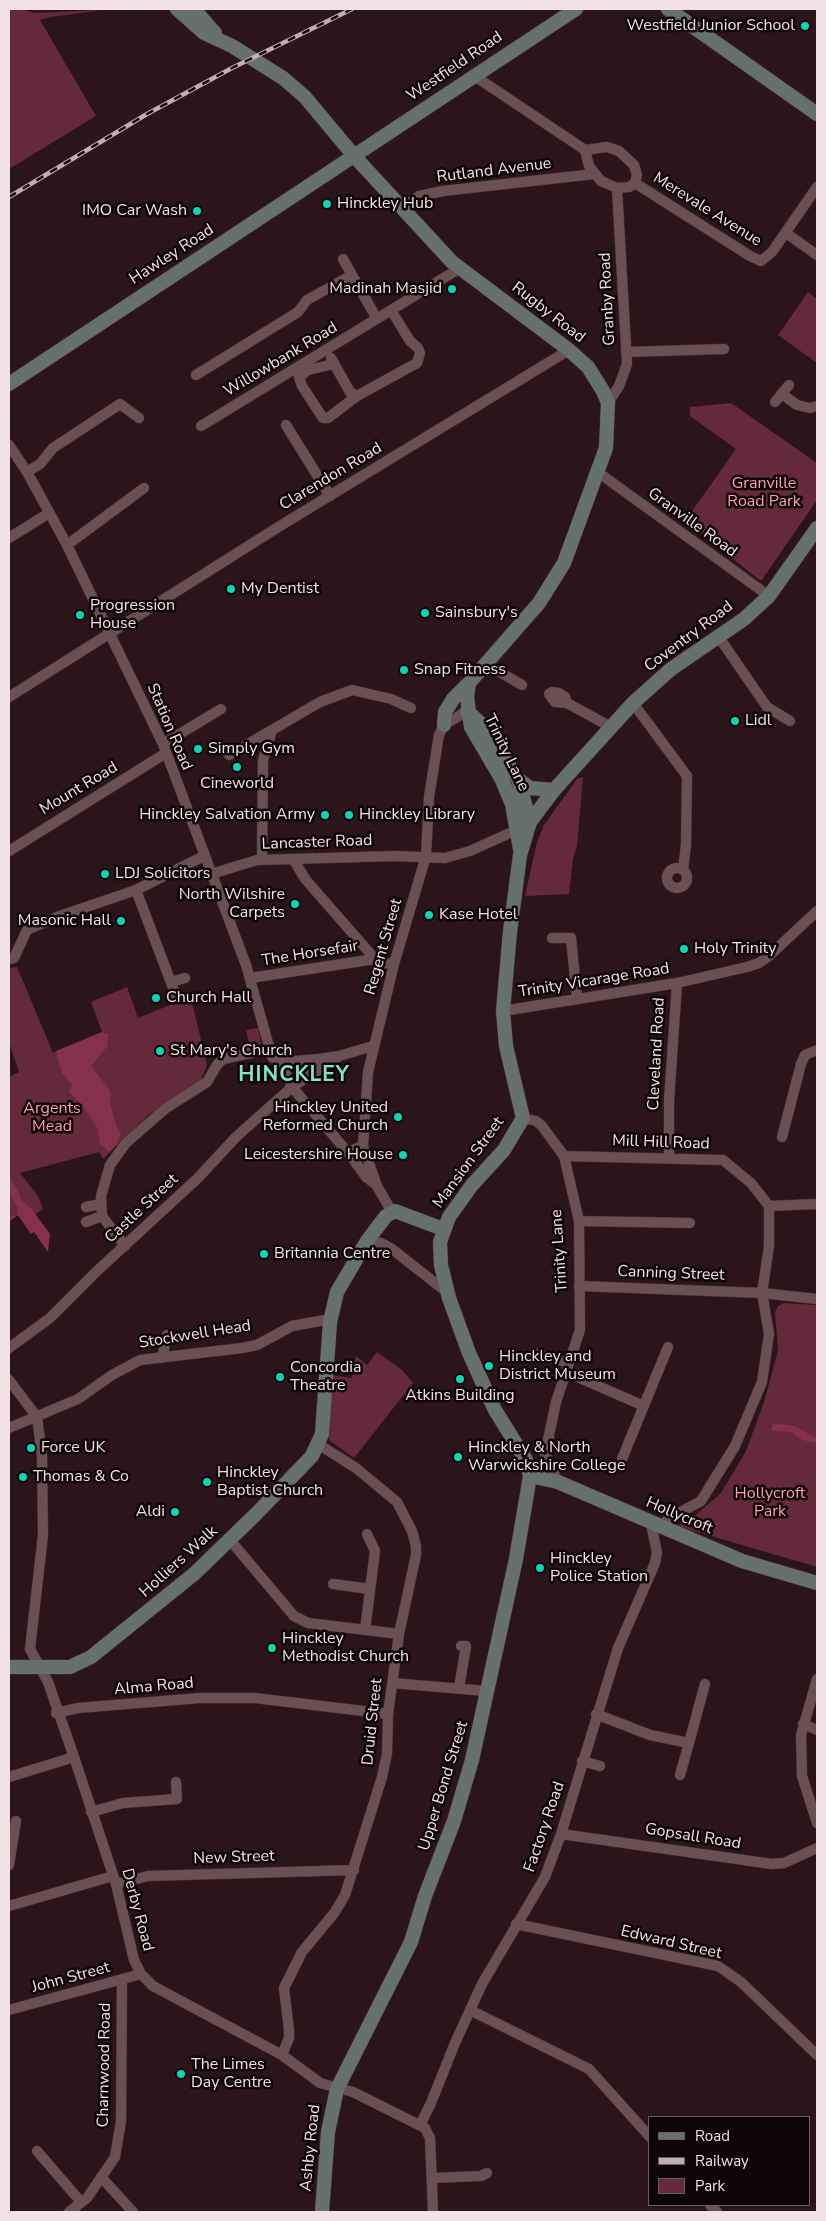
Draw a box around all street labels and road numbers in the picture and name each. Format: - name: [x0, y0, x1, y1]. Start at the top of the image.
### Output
- street label: Westfield Road: [404, 28, 506, 106]
- street label: Rutland Avenue: [436, 154, 552, 188]
- street label: Merevale Avenue: [649, 169, 765, 251]
- street label: Hawley Road: [126, 221, 218, 289]
- street label: Granby Road: [596, 252, 620, 346]
- street label: Rugby Road: [507, 278, 589, 348]
- street label: Willowbank Road: [221, 319, 341, 401]
- street label: Clarendon Road: [276, 439, 386, 515]
- street label: Granville Road: [644, 484, 740, 562]
- street label: Coventry Road: [641, 597, 737, 677]
- street label: Station Road: [142, 681, 196, 773]
- street label: Trinity Lane: [479, 711, 533, 795]
- street label: Mount Road: [37, 758, 121, 820]
- street label: Lancaster Road: [261, 831, 373, 855]
- street label: Regent Street: [361, 897, 407, 997]
- street label: The Horsefair: [260, 937, 360, 971]
- street label: Trinity Vicarage Road: [517, 960, 671, 1002]
- street label: Cleveland Road: [644, 997, 670, 1111]
- street label: Mansion Street: [429, 1114, 509, 1212]
- street label: Mill Hill Road: [612, 1132, 710, 1154]
- street label: Castle Street: [101, 1170, 183, 1248]
- street label: Trinity Lane: [548, 1209, 572, 1293]
- street label: Canning Street: [617, 1263, 725, 1285]
- street label: Stockwell Head: [138, 1317, 252, 1353]
- street label: Hollycroft: [643, 1493, 715, 1539]
- street label: Holliers Walk: [136, 1522, 222, 1602]
- street label: Alma Road: [113, 1674, 195, 1700]
- street label: Druid Street: [359, 1678, 387, 1766]
- street label: Upper Bond Street: [415, 1719, 473, 1853]
- street label: Factory Road: [521, 1779, 569, 1875]
- street label: Gopsall Road: [644, 1820, 742, 1854]
- street label: New Street: [193, 1847, 275, 1869]
- street label: Derby Road: [117, 1867, 157, 1953]
- street label: Edward Street: [619, 1922, 723, 1964]
- street label: John Street: [30, 1958, 112, 1998]
- street label: Charnwood Road: [94, 2002, 116, 2128]
- street label: Ashby Road: [297, 2104, 325, 2192]

